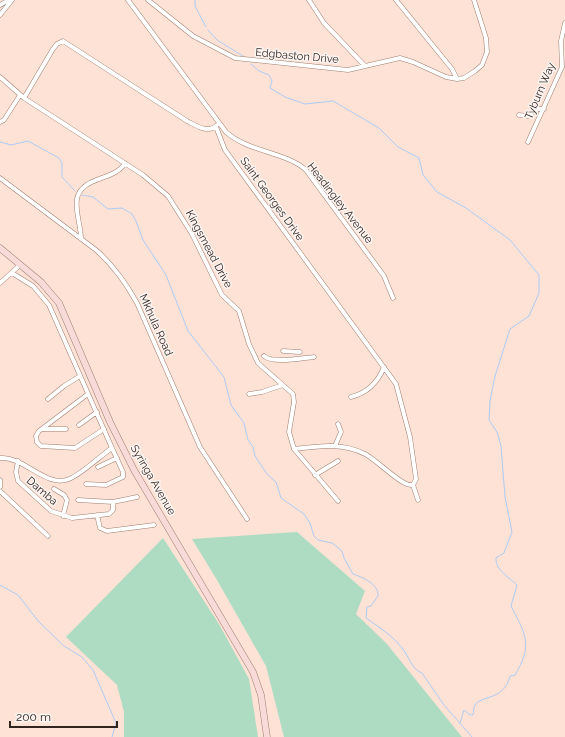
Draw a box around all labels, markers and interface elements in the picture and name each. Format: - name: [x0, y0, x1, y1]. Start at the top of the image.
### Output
- street label: Edgbaston Drive: [255, 46, 340, 66]
- street label: Tyburn Way: [522, 61, 558, 121]
- street label: Saint Georges Drive: [237, 155, 307, 244]
- street label: Headingley Avenue: [304, 160, 376, 246]
- street label: Kingsmead Drive: [183, 208, 235, 291]
- street label: Mkhula Road: [137, 292, 176, 358]
- street label: Syringa Avenue: [128, 443, 179, 518]
- street label: Damba: [24, 474, 60, 508]
- scale bar: [10, 703, 117, 729]
- text: 200 m: [16, 710, 51, 724]

